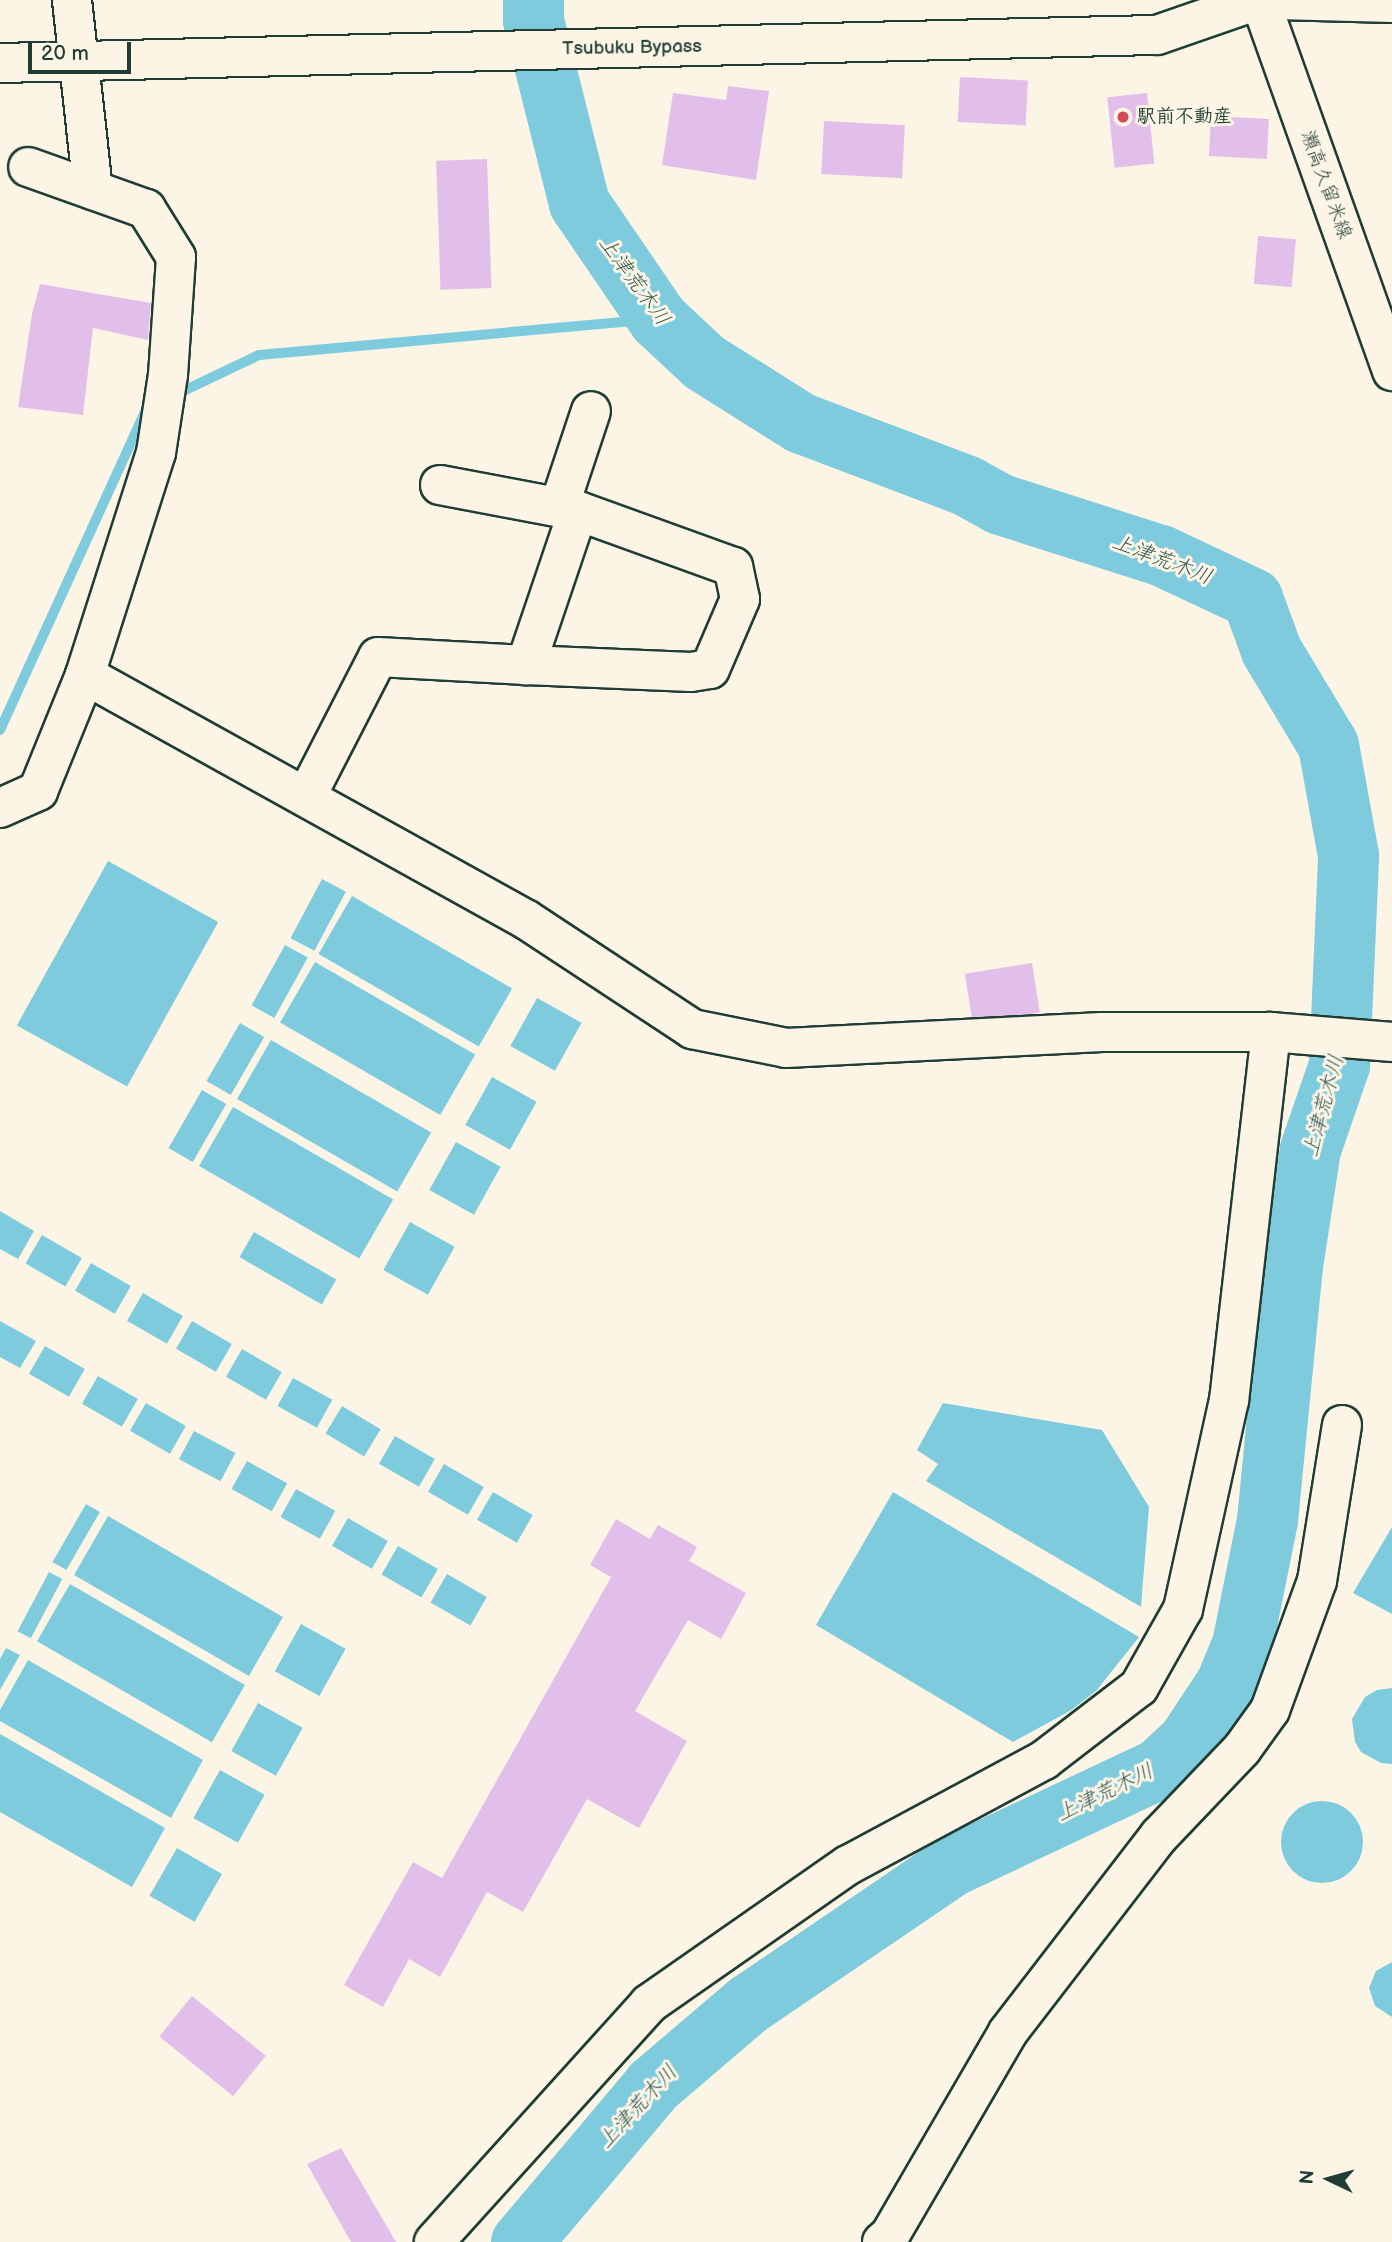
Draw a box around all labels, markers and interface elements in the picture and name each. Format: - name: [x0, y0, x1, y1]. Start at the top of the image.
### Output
- scale bar: [32, 28, 135, 72]
- street label: Tsubuku Bypass: [562, 35, 702, 61]
- text: 20 m: [41, 41, 89, 66]
- place label: 駅前不動産: [1137, 106, 1232, 128]
- marker: 駅前不動産: [1115, 109, 1131, 125]
- street label: 瀬高久留米線: [1296, 128, 1356, 242]
- water label: 上津荒木川: [593, 231, 675, 331]
- water label: 上津荒木川: [1108, 529, 1216, 591]
- water label: 上津荒木川: [1298, 1052, 1350, 1160]
- water label: 上津荒木川: [1052, 1759, 1158, 1827]
- water label: 上津荒木川: [593, 2060, 683, 2154]
- north arrow: [1294, 2144, 1364, 2214]
- text: N: [1296, 2169, 1320, 2185]

